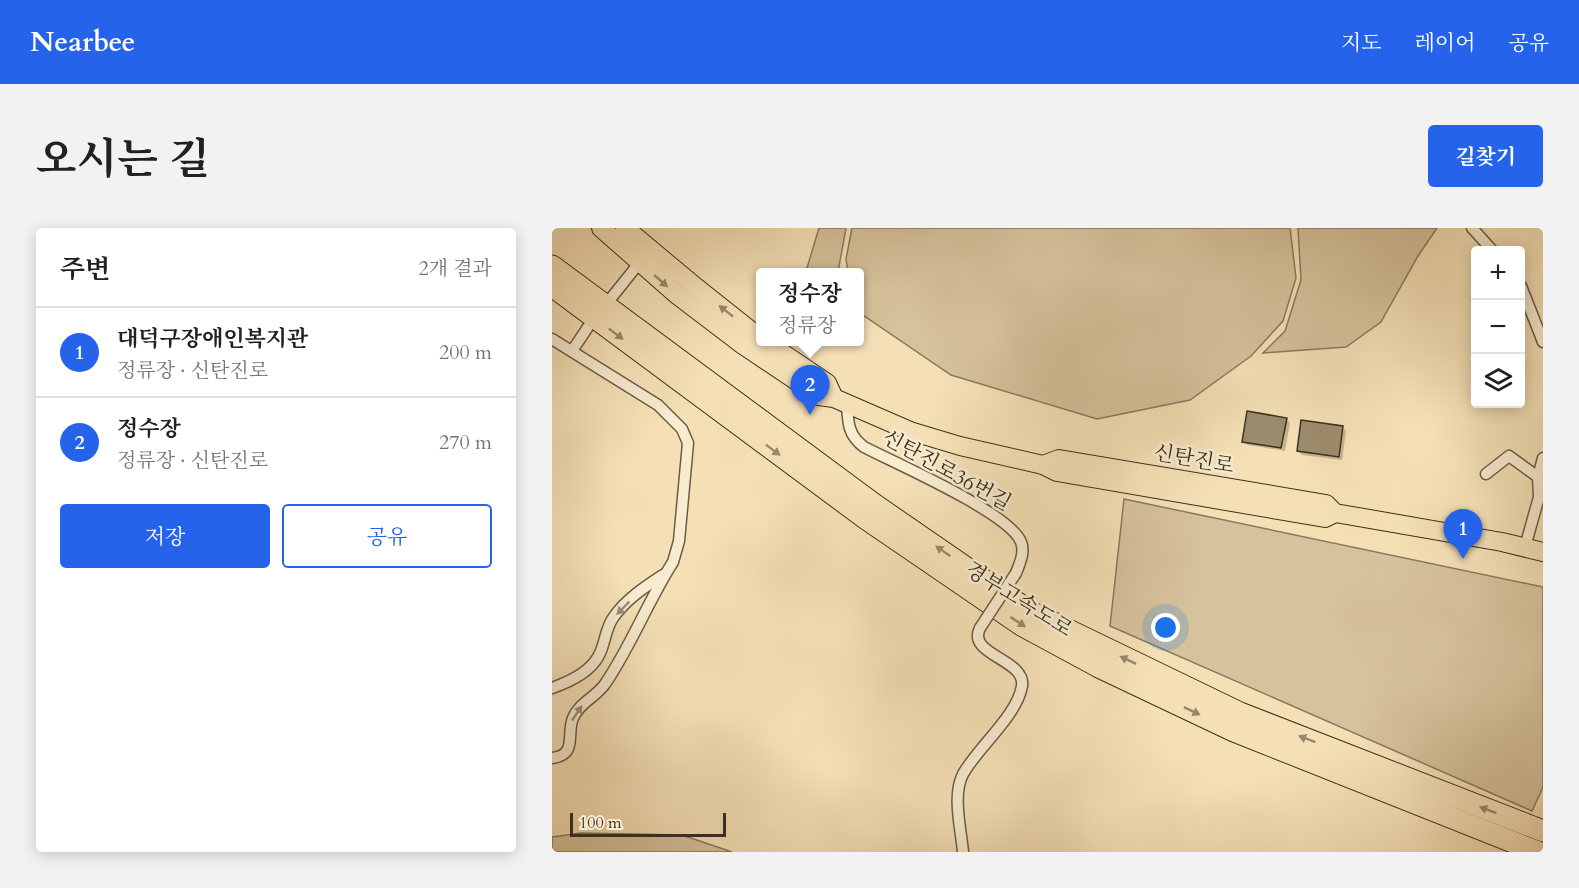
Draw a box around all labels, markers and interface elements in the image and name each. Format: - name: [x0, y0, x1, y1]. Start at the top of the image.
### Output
- text: Nearbee: [30, 23, 135, 61]
- text: 지도: [1341, 29, 1382, 58]
- text: 레이어: [1415, 29, 1475, 58]
- text: 공유: [1508, 29, 1549, 58]
- button: 길찾기: [1428, 125, 1543, 187]
- text: 오시는 길: [36, 131, 210, 188]
- map controls: [1471, 246, 1525, 408]
- button: +: [1471, 246, 1525, 300]
- text: 주변: [60, 252, 110, 287]
- text: 2개 결과: [418, 255, 492, 282]
- popup: [756, 268, 864, 346]
- one-way arrow: [653, 274, 669, 287]
- text: 정수장: [778, 279, 842, 309]
- button: −: [1471, 300, 1525, 354]
- one-way arrow: [718, 304, 734, 317]
- text: 정류장: [778, 312, 836, 339]
- text: 대덕구장애인복지관: [117, 324, 308, 354]
- one-way arrow: [607, 328, 623, 340]
- text: 1: [74, 339, 85, 366]
- text: 200 m: [439, 339, 492, 366]
- button: layers: [1471, 354, 1525, 408]
- text: 정류장 · 신탄진로: [117, 357, 268, 384]
- pin: 2: [790, 366, 830, 415]
- text: 정수장: [117, 414, 181, 444]
- street label: 신탄진로36번길: [877, 423, 1016, 518]
- text: 2: [74, 429, 85, 456]
- text: 270 m: [439, 429, 492, 456]
- street label: 신탄진로: [1151, 438, 1236, 481]
- one-way arrow: [764, 444, 780, 456]
- text: 정류장 · 신탄진로: [117, 447, 268, 474]
- button: 저장: [60, 504, 270, 568]
- button: 공유: [282, 504, 492, 568]
- pin: 1: [1444, 510, 1482, 559]
- one-way arrow: [935, 545, 951, 557]
- street label: 경부고속도로: [959, 555, 1078, 644]
- one-way arrow: [616, 600, 630, 614]
- your location: [1151, 613, 1180, 642]
- one-way arrow: [1010, 616, 1026, 627]
- one-way arrow: [1120, 656, 1137, 665]
- one-way arrow: [572, 704, 583, 721]
- one-way arrow: [1183, 706, 1200, 716]
- one-way arrow: [1297, 734, 1315, 744]
- one-way arrow: [1479, 805, 1497, 815]
- scale bar: [570, 810, 726, 838]
- text: 100 m: [579, 812, 621, 834]

